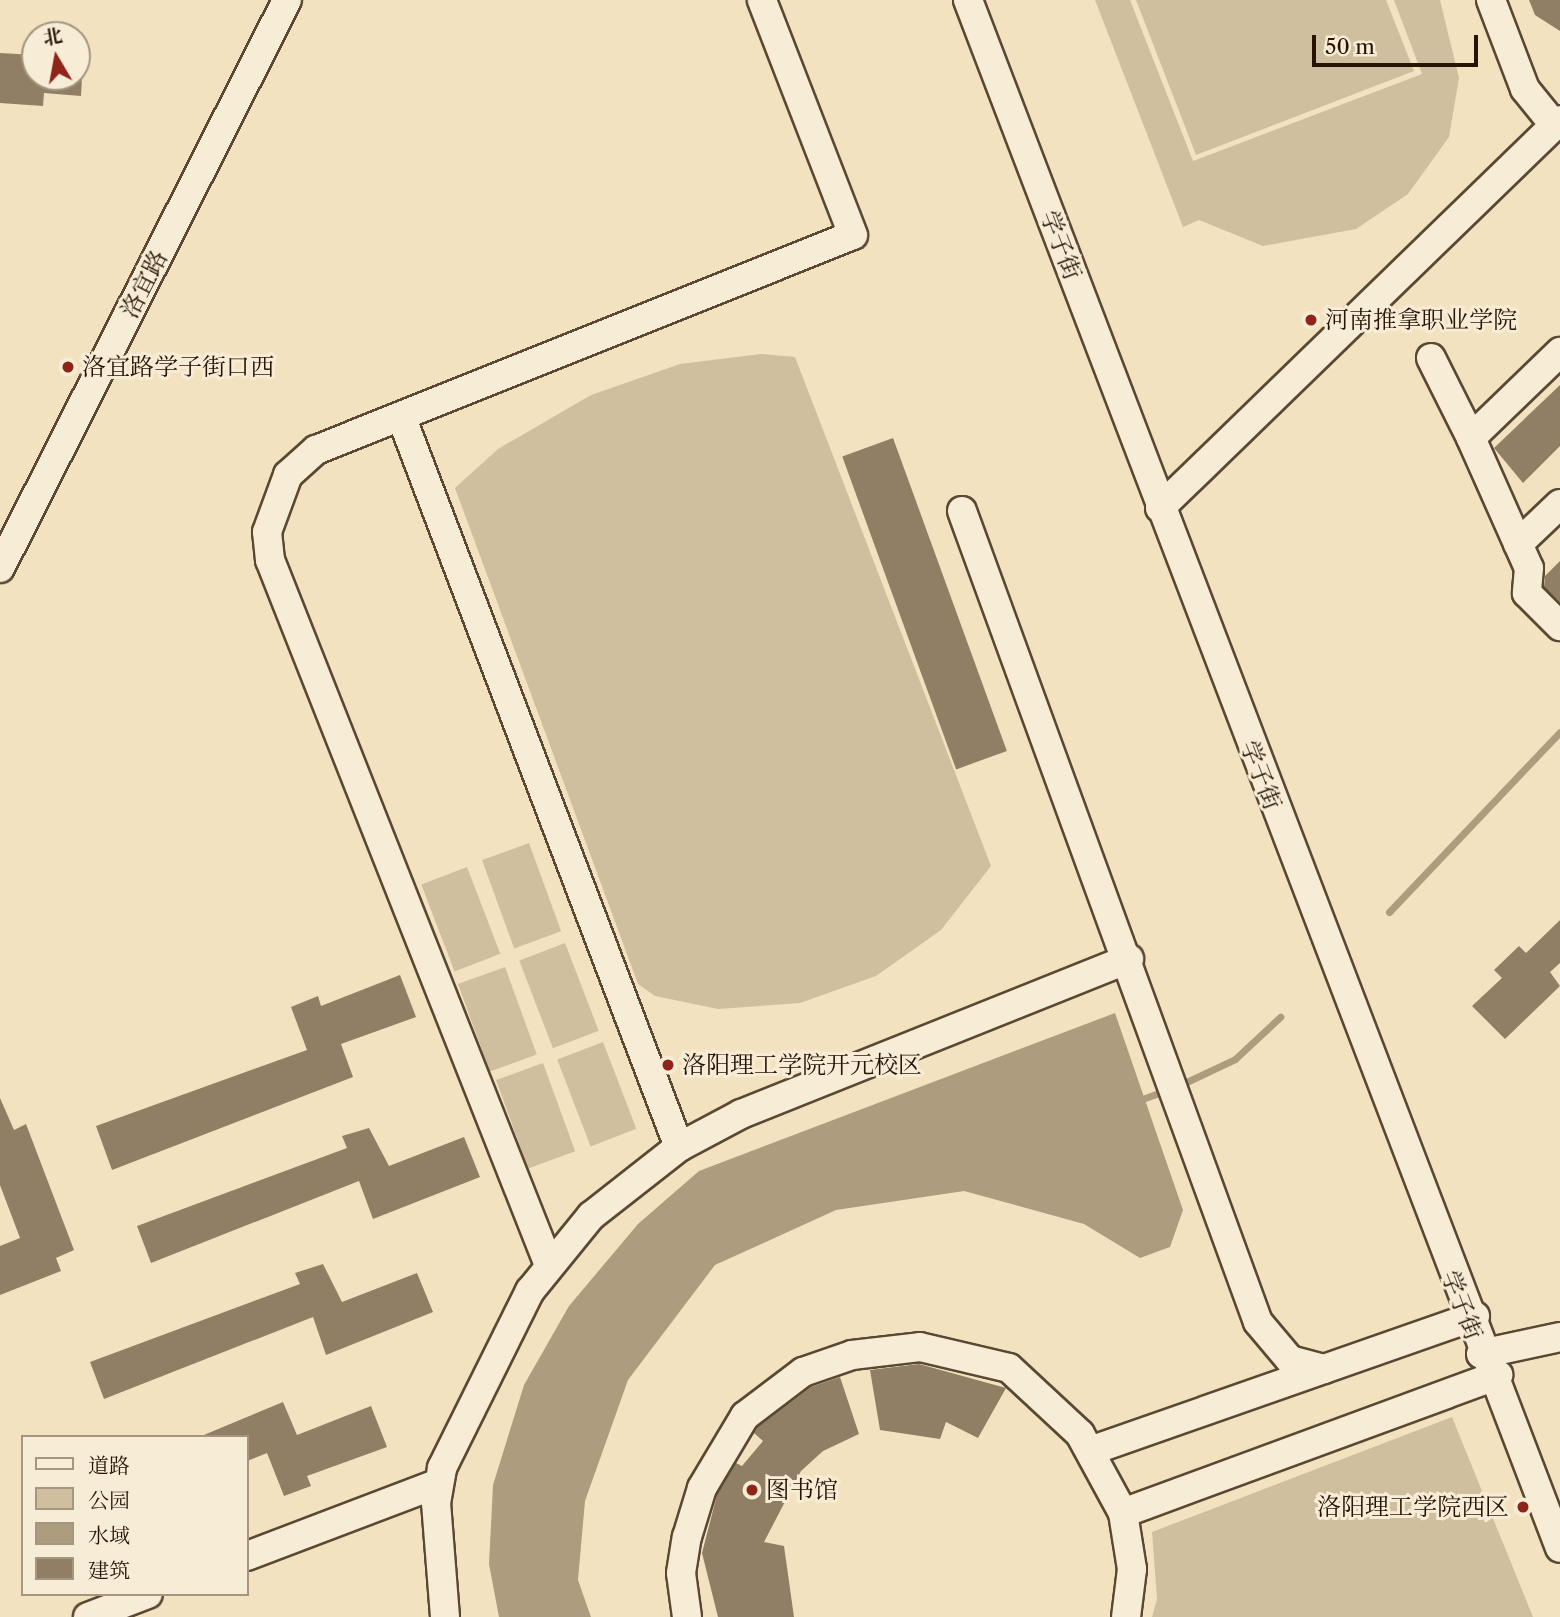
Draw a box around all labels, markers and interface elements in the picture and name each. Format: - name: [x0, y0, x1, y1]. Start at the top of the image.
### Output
- north arrow: [21, 21, 91, 91]
- scale bar: [1315, 21, 1481, 65]
- text: 北: [41, 24, 64, 50]
- text: 50 m: [1325, 34, 1375, 59]
- street label: 学子街: [1035, 206, 1087, 284]
- street label: 洛宜路: [115, 245, 173, 323]
- place label: 河南推拿职业学院: [1325, 306, 1517, 334]
- marker: 河南推拿职业学院: [1303, 312, 1319, 328]
- place label: 洛宜路学子街口西: [82, 353, 274, 381]
- marker: 洛宜路学子街口西: [60, 359, 76, 375]
- street label: 学子街: [1235, 736, 1287, 814]
- place label: 洛阳理工学院开元校区: [682, 1051, 922, 1079]
- marker: 洛阳理工学院开元校区: [660, 1057, 676, 1073]
- street label: 学子街: [1436, 1266, 1488, 1344]
- legend: [21, 1435, 248, 1596]
- text: 道路: [88, 1453, 130, 1478]
- place label: 图书馆: [766, 1476, 838, 1504]
- marker: 图书馆: [744, 1482, 760, 1498]
- text: 公园: [88, 1488, 130, 1513]
- place label: 洛阳理工学院西区: [1317, 1493, 1509, 1521]
- marker: 洛阳理工学院西区: [1515, 1499, 1531, 1515]
- text: 水域: [88, 1523, 130, 1548]
- text: 建筑: [88, 1558, 130, 1583]

